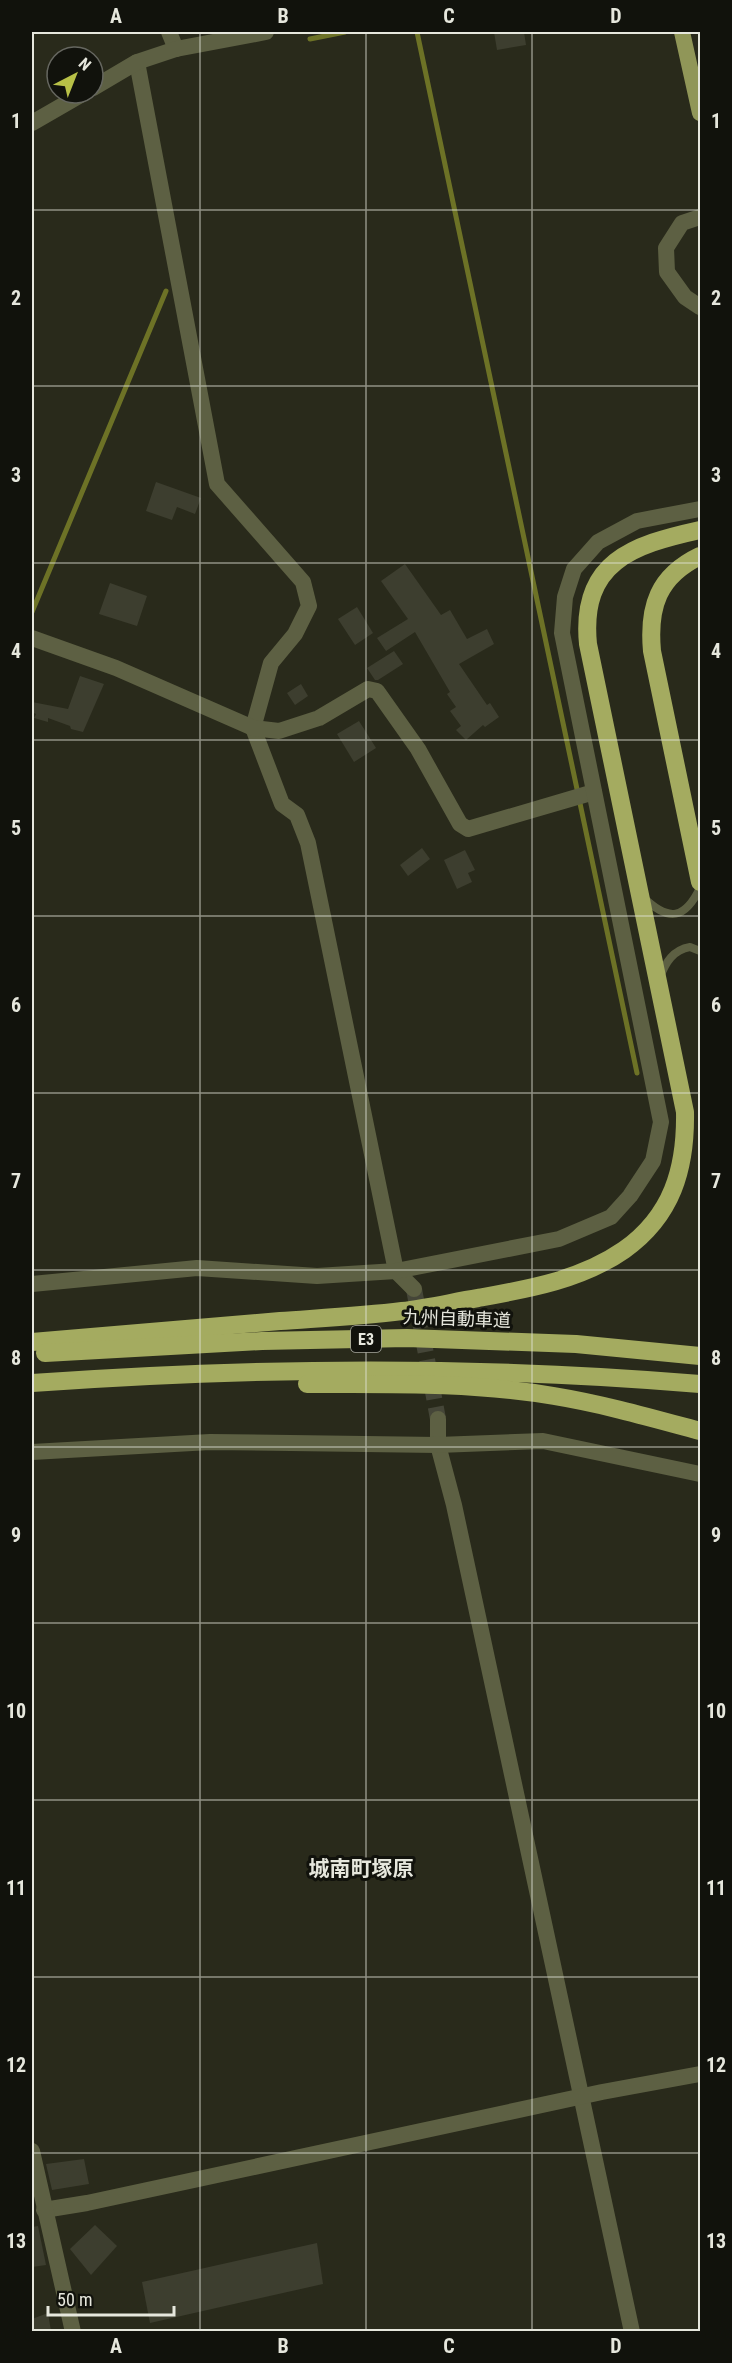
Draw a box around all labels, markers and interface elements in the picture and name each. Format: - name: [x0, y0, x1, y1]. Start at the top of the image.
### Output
- text: A: [110, 4, 122, 28]
- text: B: [277, 4, 289, 28]
- text: C: [443, 4, 455, 28]
- text: D: [610, 4, 622, 28]
- north arrow: [45, 45, 105, 105]
- text: N: [75, 54, 95, 75]
- text: 1: [11, 109, 21, 133]
- text: 1: [711, 109, 721, 133]
- text: 2: [11, 286, 21, 310]
- text: 2: [711, 286, 721, 310]
- text: 3: [11, 463, 21, 487]
- text: 3: [711, 463, 721, 487]
- text: 4: [11, 639, 21, 663]
- text: 4: [711, 639, 721, 663]
- text: 5: [11, 816, 21, 840]
- text: 5: [711, 816, 721, 840]
- text: 6: [11, 993, 21, 1017]
- text: 6: [711, 993, 721, 1017]
- text: 7: [11, 1169, 21, 1193]
- text: 7: [711, 1169, 721, 1193]
- street label: 九州自動車道: [403, 1306, 511, 1331]
- road number: E3: [351, 1326, 381, 1352]
- text: 8: [11, 1346, 21, 1370]
- text: 8: [711, 1346, 721, 1370]
- text: 9: [11, 1523, 21, 1547]
- text: 9: [711, 1523, 721, 1547]
- text: 10: [6, 1699, 26, 1723]
- text: 10: [706, 1699, 726, 1723]
- district label: 城南町塚原: [309, 1857, 414, 1881]
- text: 11: [6, 1876, 26, 1900]
- text: 11: [706, 1876, 726, 1900]
- text: 12: [6, 2053, 26, 2077]
- text: 12: [706, 2053, 726, 2077]
- text: 13: [6, 2229, 26, 2253]
- text: 13: [706, 2229, 726, 2253]
- scale bar: [48, 2279, 174, 2317]
- text: 50 m: [57, 2289, 92, 2310]
- text: A: [110, 2334, 122, 2358]
- text: B: [277, 2334, 289, 2358]
- text: C: [443, 2334, 455, 2358]
- text: D: [610, 2334, 622, 2358]

